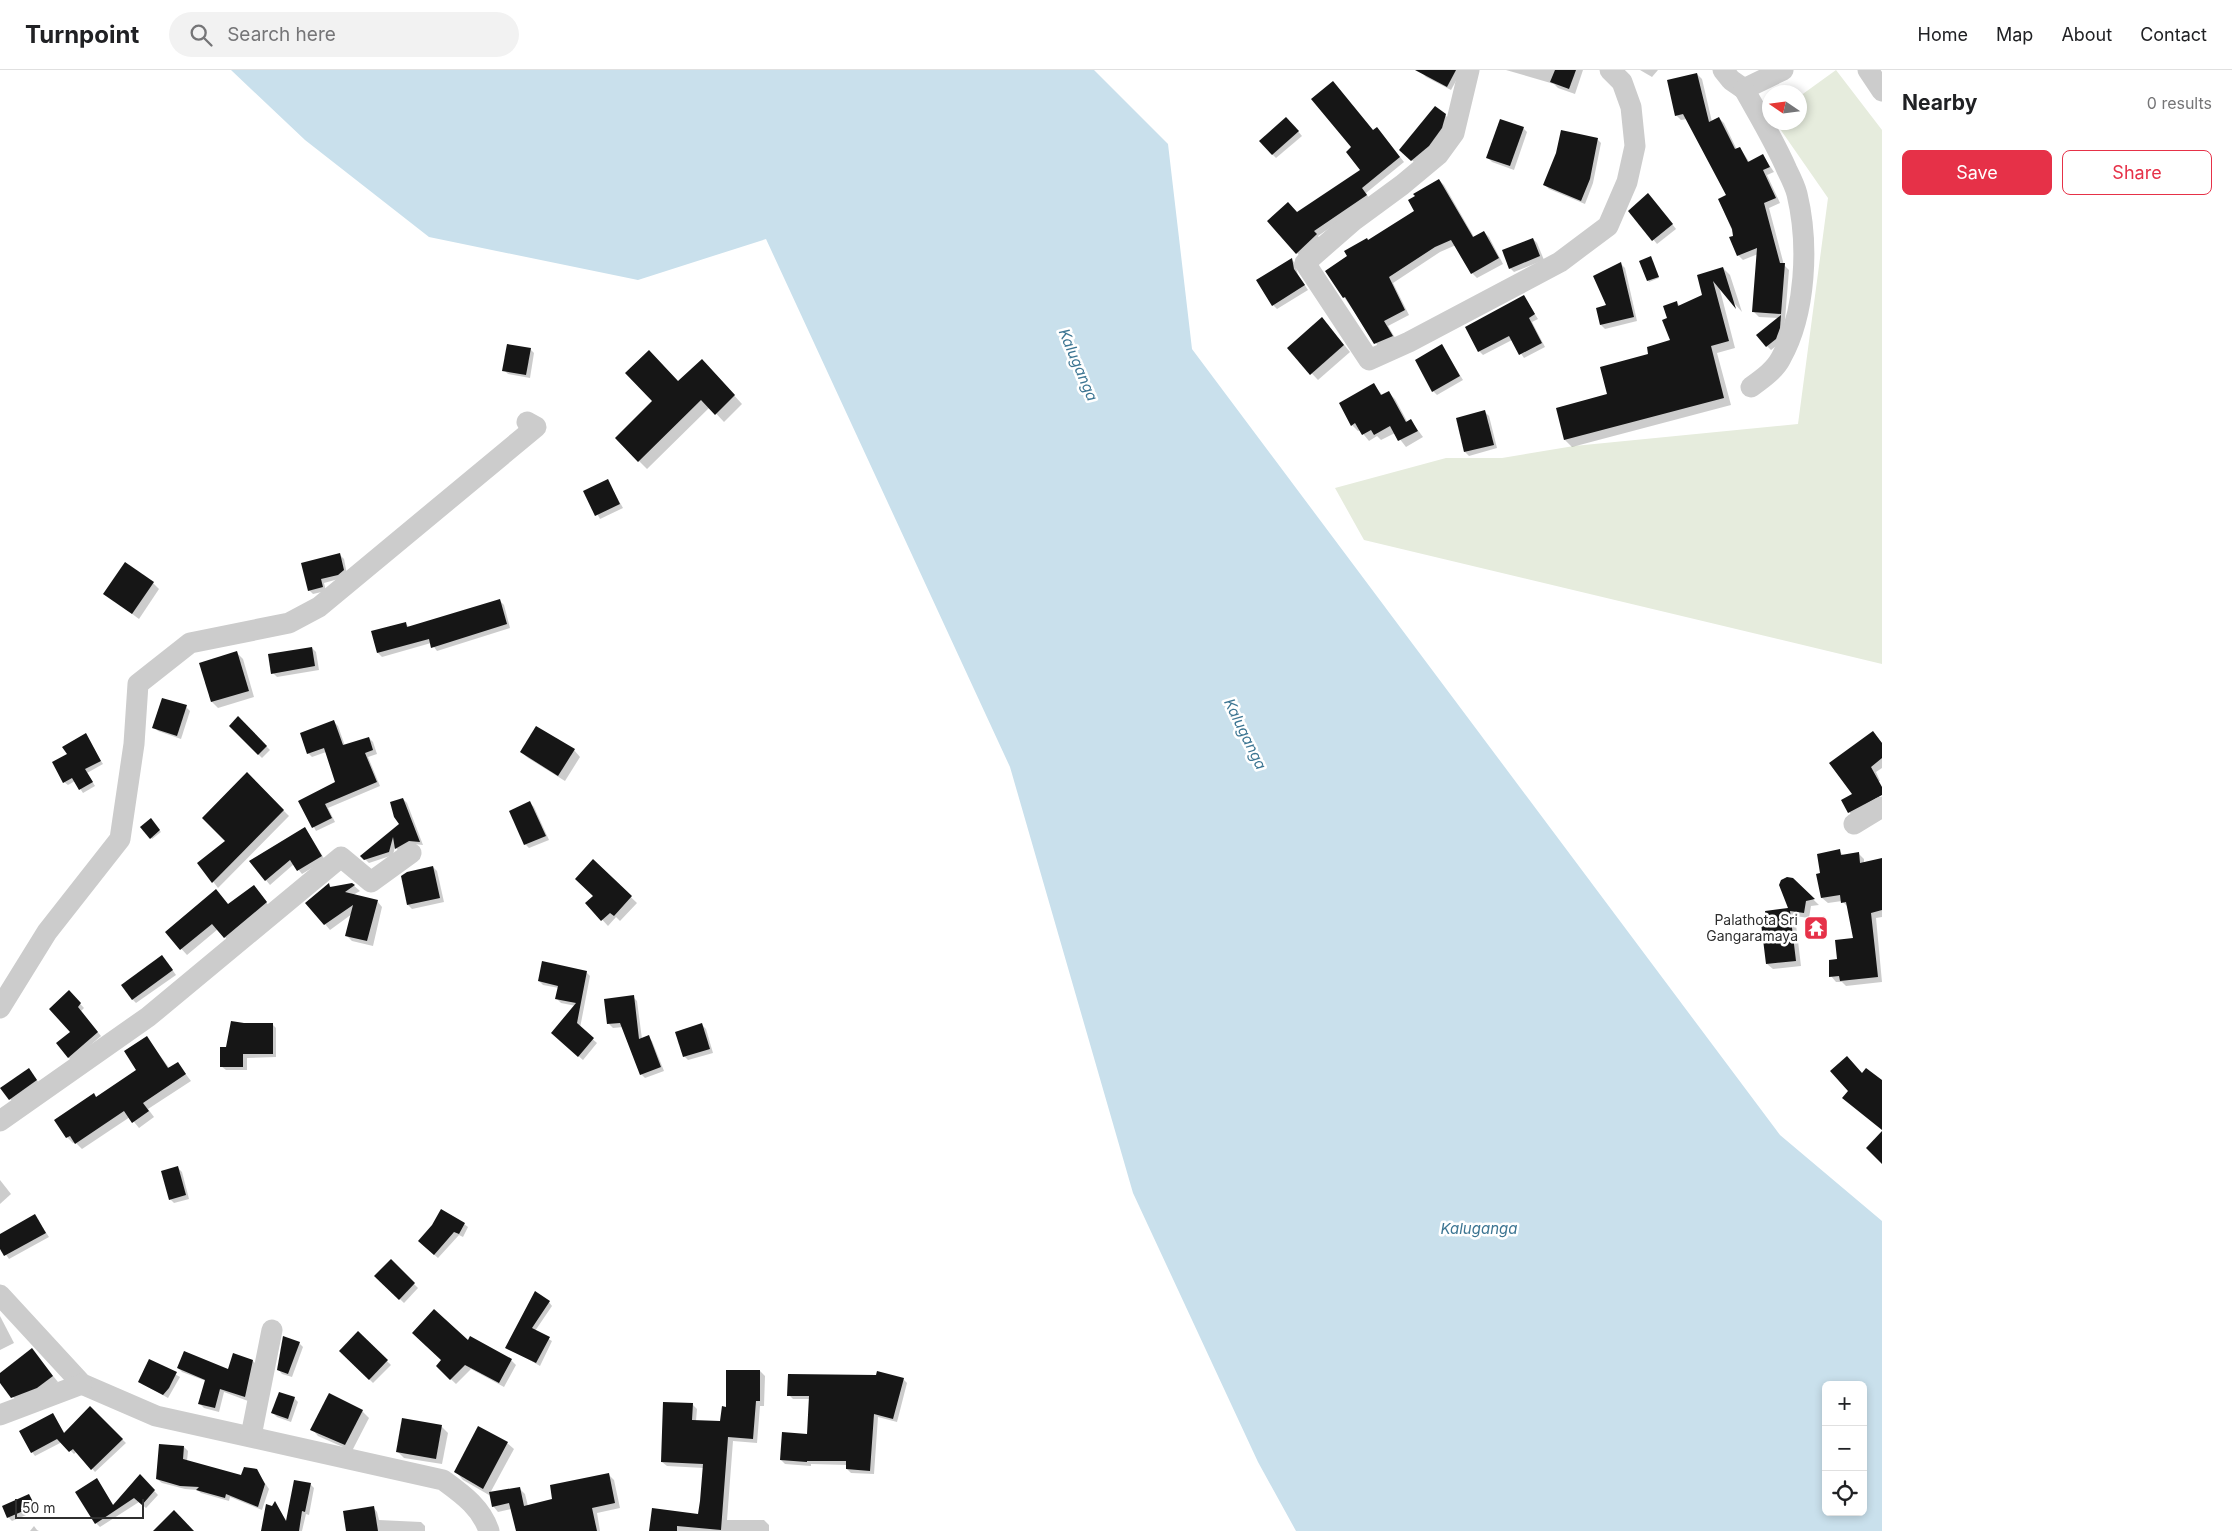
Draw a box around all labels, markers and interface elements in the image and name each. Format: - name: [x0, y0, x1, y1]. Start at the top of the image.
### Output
- search box: [169, 12, 519, 57]
- text: Turnpoint: [25, 20, 139, 49]
- icon: search: [187, 21, 215, 49]
- text: Search here: [227, 23, 336, 46]
- text: Home: [1918, 24, 1968, 45]
- text: Map: [1996, 24, 2033, 45]
- text: About: [2061, 24, 2112, 45]
- text: Contact: [2140, 24, 2207, 45]
- north arrow: [1762, 85, 1807, 130]
- text: Nearby: [1902, 90, 1977, 115]
- text: 0 results: [2147, 93, 2212, 113]
- button: Save: [1902, 150, 2052, 195]
- button: Share: [2062, 150, 2212, 195]
- water label: Kaluganga: [1055, 326, 1102, 404]
- water label: Kaluganga: [1220, 695, 1271, 772]
- place label: Palathota Sri Gangaramaya: [1706, 911, 1798, 944]
- temple icon: Palathota Sri Gangaramaya: [1803, 915, 1829, 941]
- water label: Kaluganga: [1441, 1219, 1517, 1238]
- map controls: [1822, 1381, 1867, 1516]
- button: +: [1822, 1381, 1867, 1426]
- button: −: [1822, 1426, 1867, 1471]
- button: locate: [1822, 1471, 1867, 1516]
- scale bar: [15, 1496, 144, 1519]
- text: 50 m: [22, 1499, 56, 1516]

